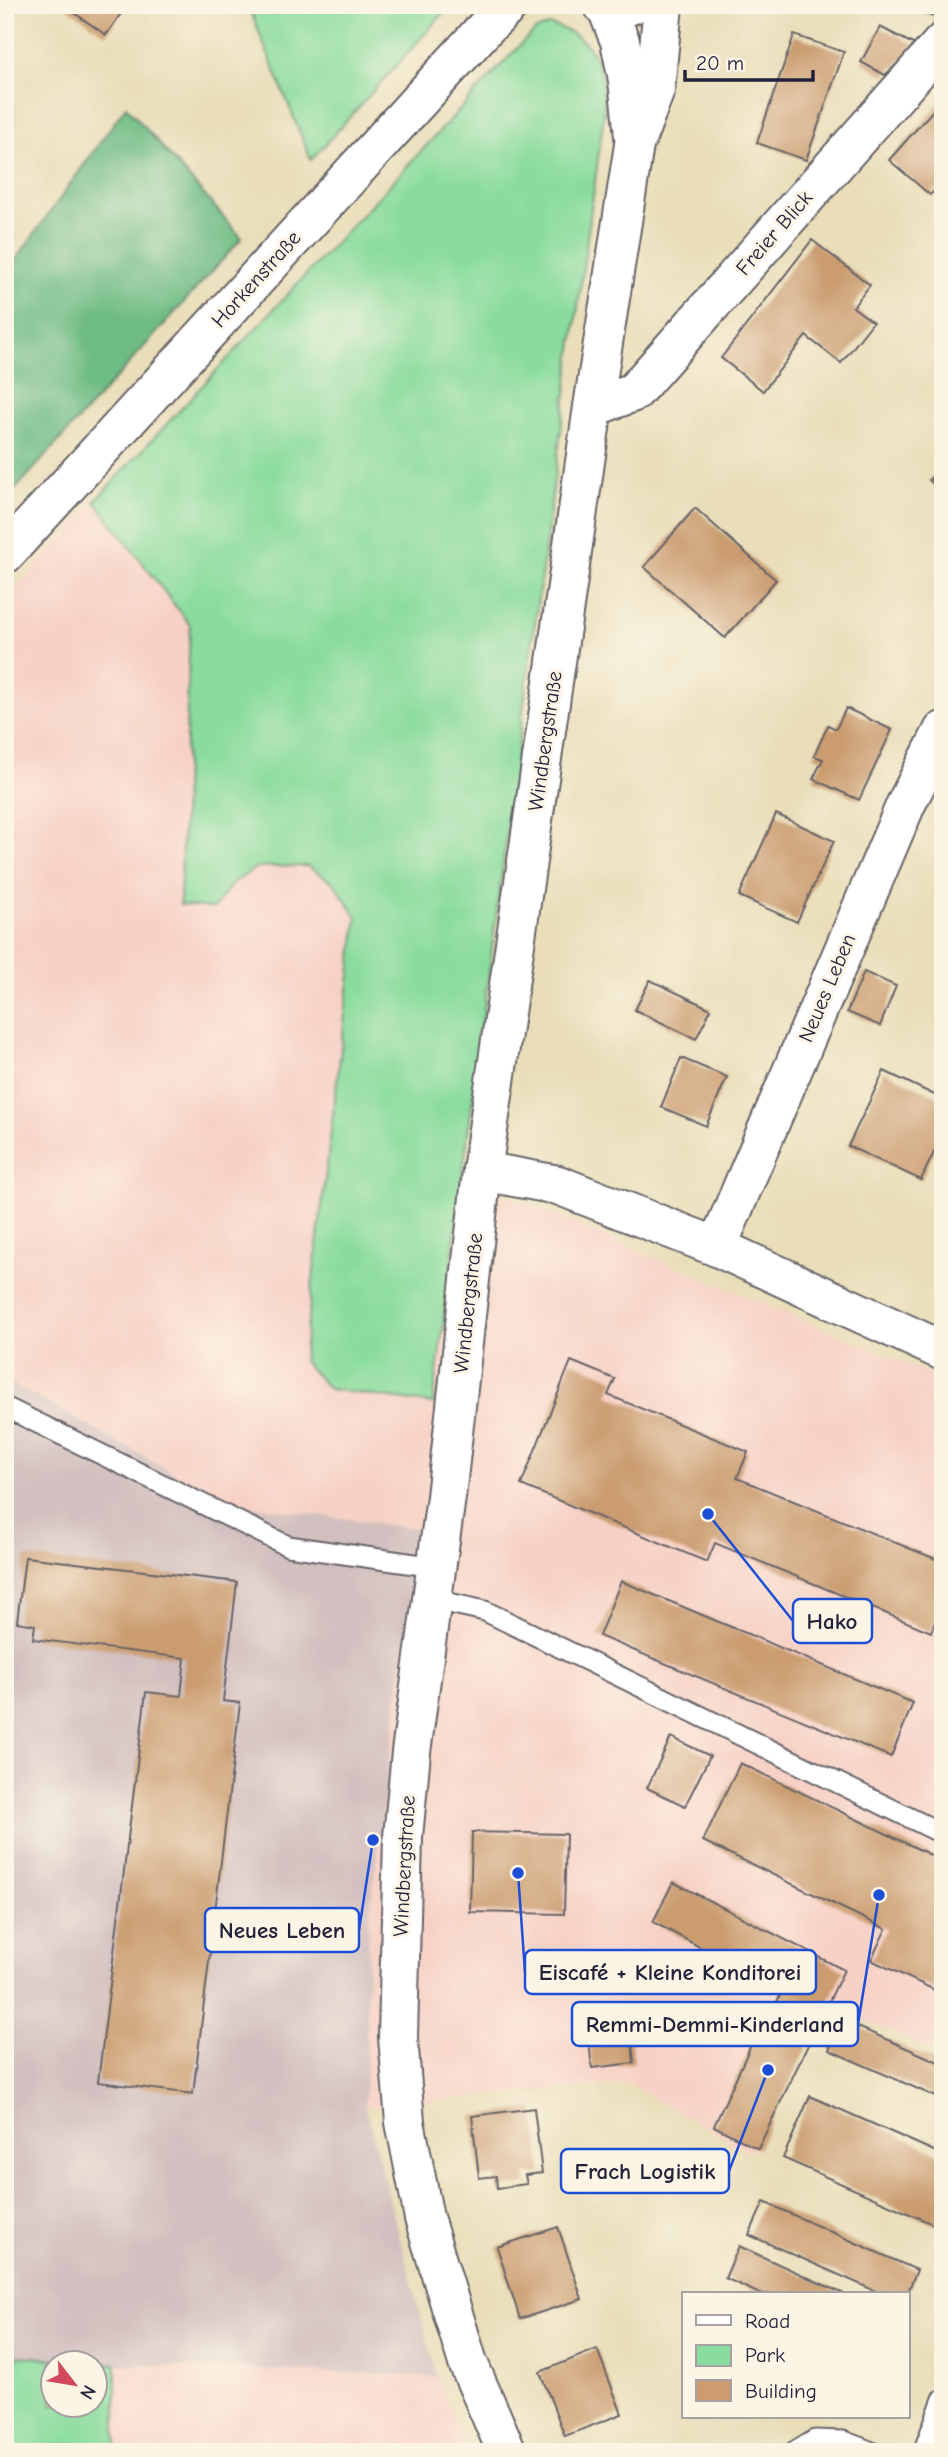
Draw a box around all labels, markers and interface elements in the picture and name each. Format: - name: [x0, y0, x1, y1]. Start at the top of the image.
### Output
- scale bar: [685, 38, 813, 82]
- text: 20 m: [696, 51, 744, 75]
- street label: Freier Blick: [731, 186, 817, 280]
- street label: Horkenstraße: [206, 226, 306, 332]
- street label: Windbergstraße: [523, 669, 567, 813]
- street label: Neues Leben: [793, 930, 861, 1046]
- street label: Windbergstraße: [449, 1231, 487, 1375]
- callout: Hako: [793, 1599, 872, 1643]
- text: Hako: [807, 1608, 858, 1635]
- street label: Windbergstraße: [388, 1795, 420, 1937]
- callout: Neues Leben: [205, 1908, 359, 1952]
- text: Neues Leben: [219, 1917, 345, 1944]
- callout: Eiscafé + Kleine Konditorei: [525, 1950, 816, 1994]
- text: Eiscafé + Kleine Konditorei: [539, 1959, 801, 1986]
- callout: Remmi-Demmi-Kinderland: [572, 2002, 858, 2046]
- text: Remmi-Demmi-Kinderland: [586, 2011, 844, 2038]
- callout: Frach Logistik: [561, 2149, 729, 2193]
- text: Frach Logistik: [575, 2158, 715, 2185]
- legend: [682, 2292, 909, 2418]
- text: Road: [745, 2309, 790, 2333]
- text: Park: [745, 2343, 785, 2367]
- north arrow: [38, 2348, 108, 2418]
- text: Building: [745, 2379, 817, 2403]
- text: N: [75, 2381, 100, 2403]

